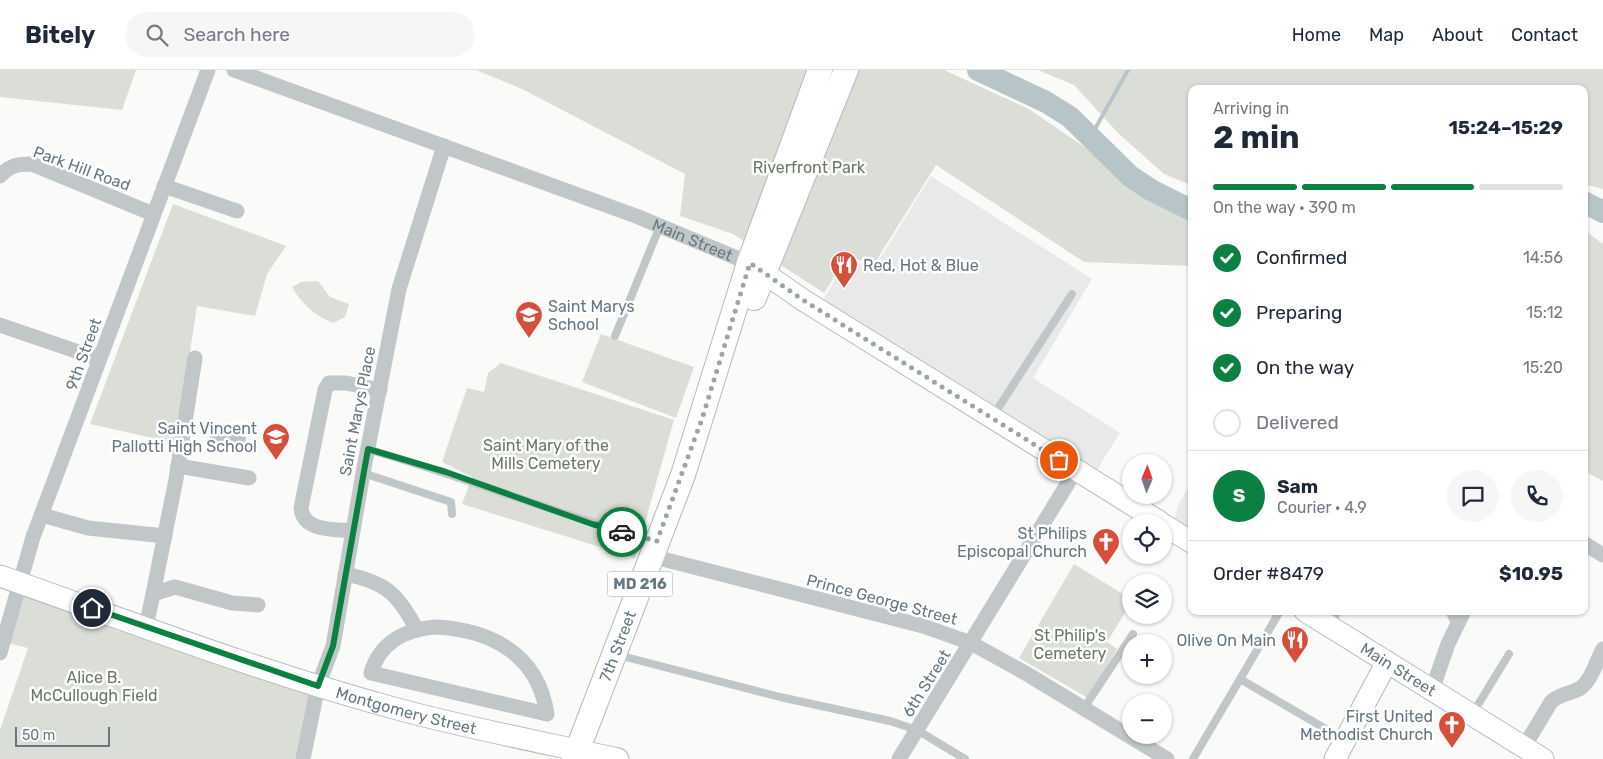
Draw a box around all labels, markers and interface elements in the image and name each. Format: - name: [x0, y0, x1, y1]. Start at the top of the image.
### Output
- search box: [125, 12, 475, 57]
- text: Bitely: [25, 21, 95, 49]
- icon: search: [143, 21, 171, 49]
- text: Search here: [183, 23, 290, 46]
- text: Home: [1292, 24, 1341, 46]
- text: Map: [1369, 24, 1404, 46]
- text: About: [1432, 24, 1483, 46]
- text: Contact: [1511, 24, 1578, 46]
- text: Arriving in: [1213, 99, 1289, 118]
- text: 15:24–15:29: [1448, 116, 1563, 139]
- text: 2 min: [1213, 118, 1300, 156]
- street label: Park Hill Road: [31, 142, 133, 195]
- park label: Riverfront Park: [753, 158, 866, 177]
- text: On the way · 390 m: [1213, 198, 1356, 217]
- street label: Main Street: [649, 215, 735, 265]
- icon: check: [1213, 244, 1241, 272]
- text: Confirmed: [1256, 246, 1347, 269]
- text: 14:56: [1523, 248, 1563, 267]
- restaurant icon: Red, Hot & Blue: [829, 250, 859, 289]
- place label: Red, Hot & Blue: [863, 256, 979, 275]
- place label: Saint Marys School: [548, 297, 635, 334]
- icon: check: [1213, 299, 1241, 327]
- school or university icon: Saint Marys School: [514, 300, 544, 339]
- text: Preparing: [1256, 301, 1342, 324]
- text: 15:12: [1526, 303, 1563, 322]
- street label: 9th Street: [62, 315, 105, 393]
- street label: Saint Marys Place: [336, 345, 379, 477]
- icon: check: [1213, 354, 1241, 382]
- text: On the way: [1256, 356, 1354, 379]
- text: 15:20: [1523, 358, 1563, 377]
- text: Delivered: [1256, 411, 1339, 434]
- place label: Saint Vincent Pallotti High School: [112, 419, 257, 456]
- school or university icon: Saint Vincent Pallotti High School: [261, 422, 291, 461]
- park label: Saint Mary of the Mills Cemetery: [483, 436, 609, 473]
- pin: [1038, 439, 1080, 481]
- icon: bag: [1045, 446, 1073, 474]
- north arrow: [1122, 454, 1172, 504]
- map controls: [1122, 454, 1172, 744]
- button: chat: [1447, 470, 1499, 522]
- button: phone: [1511, 470, 1563, 522]
- text: Sam: [1277, 475, 1318, 498]
- text: S: [1233, 484, 1245, 507]
- text: Courier · 4.9: [1277, 498, 1367, 517]
- courier: [597, 507, 647, 557]
- button: locate: [1122, 514, 1172, 564]
- icon: car: [608, 518, 636, 546]
- place label: St Philips Episcopal Church: [957, 524, 1087, 561]
- church icon: St Philips Episcopal Church: [1091, 527, 1121, 566]
- text: Order #8479: [1213, 562, 1324, 585]
- text: $10.95: [1499, 562, 1563, 585]
- street label: Prince George Street: [804, 570, 959, 629]
- road number: MD 216: [608, 572, 672, 596]
- button: layers: [1122, 574, 1172, 624]
- pin: [71, 587, 113, 629]
- icon: home: [78, 594, 106, 622]
- street label: 7th Street: [596, 608, 640, 684]
- restaurant icon: Olive On Main: [1280, 625, 1310, 664]
- park label: St Philip's Cemetery: [1034, 626, 1107, 663]
- place label: Olive On Main: [1176, 631, 1276, 650]
- button: +: [1122, 634, 1172, 684]
- street label: Main Street: [1357, 639, 1439, 700]
- street label: 6th Street: [898, 646, 955, 720]
- park label: Alice B. McCullough Field: [30, 668, 158, 705]
- street label: Montgomery Street: [334, 683, 478, 738]
- button: −: [1122, 694, 1172, 744]
- place label: First United Methodist Church: [1300, 707, 1433, 744]
- church icon: First United Methodist Church: [1437, 710, 1467, 749]
- scale bar: [15, 724, 110, 747]
- text: 50 m: [22, 727, 55, 744]

